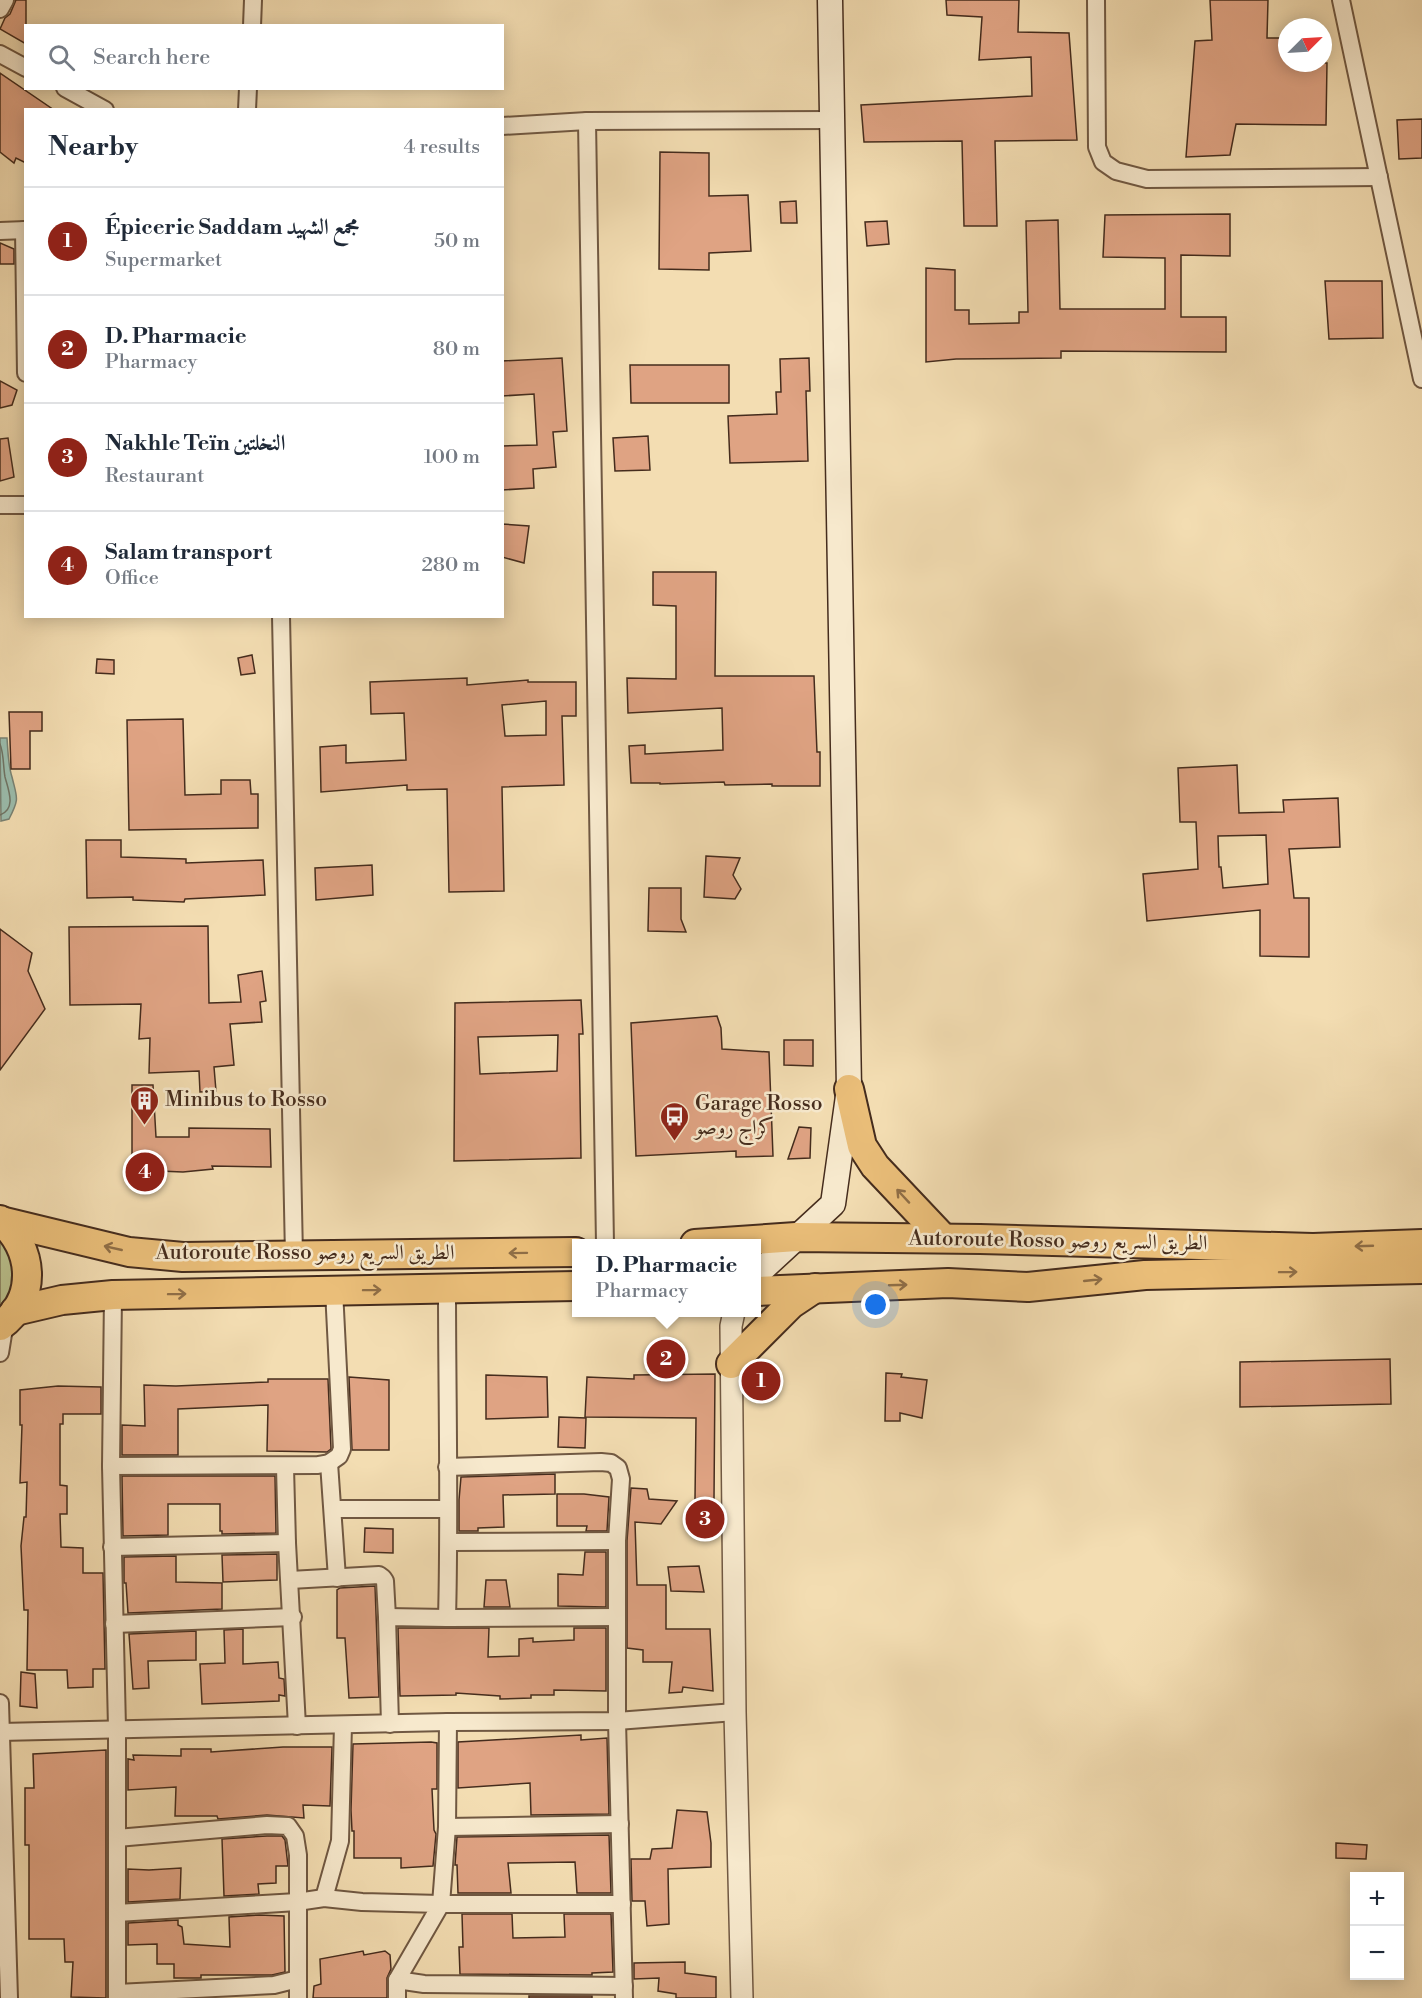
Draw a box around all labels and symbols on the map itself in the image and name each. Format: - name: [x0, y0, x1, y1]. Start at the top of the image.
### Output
- north arrow: [1278, 18, 1332, 72]
- building icon: Minibus to Rosso: [128, 1084, 160, 1126]
- place label: Minibus to Rosso: [165, 1087, 327, 1113]
- place label: Garage Rosso كراج روصو: [693, 1091, 823, 1146]
- bus stop icon: Garage Rosso كراج روصو: [658, 1100, 690, 1142]
- pin: 4: [126, 1150, 164, 1194]
- one-way arrow: [896, 1188, 910, 1203]
- street label: Autoroute Rosso الطريق السريع روصو: [907, 1225, 1208, 1262]
- street label: Autoroute Rosso الطريق السريع روصو: [154, 1240, 455, 1271]
- one-way arrow: [1354, 1240, 1374, 1251]
- one-way arrow: [104, 1242, 123, 1253]
- one-way arrow: [508, 1247, 528, 1258]
- one-way arrow: [1277, 1266, 1297, 1278]
- one-way arrow: [1082, 1275, 1102, 1286]
- one-way arrow: [888, 1279, 908, 1291]
- one-way arrow: [361, 1284, 381, 1296]
- one-way arrow: [167, 1288, 187, 1300]
- your location: [861, 1290, 890, 1319]
- pin: 2: [646, 1336, 686, 1382]
- pin: 1: [742, 1358, 780, 1404]
- pin: 3: [686, 1496, 724, 1541]

